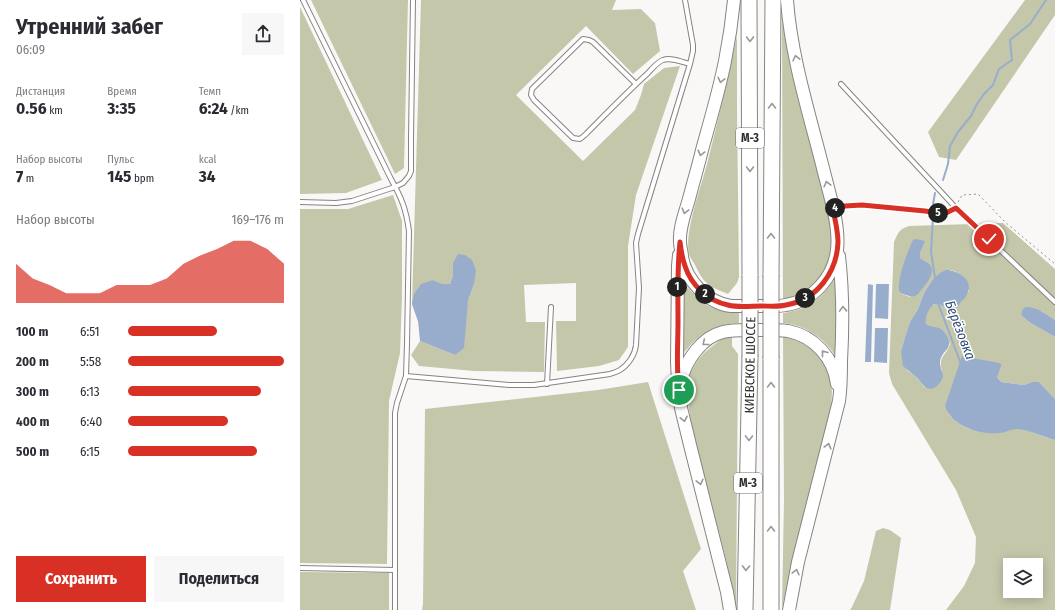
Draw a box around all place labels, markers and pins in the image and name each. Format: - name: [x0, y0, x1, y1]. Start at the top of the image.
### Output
- pin: 4: [825, 198, 845, 218]
- pin: 5: [928, 203, 948, 223]
- pin: [972, 222, 1006, 256]
- pin: 1: [667, 277, 687, 297]
- pin: 2: [695, 284, 715, 304]
- pin: 3: [795, 288, 815, 308]
- pin: [662, 373, 696, 407]

